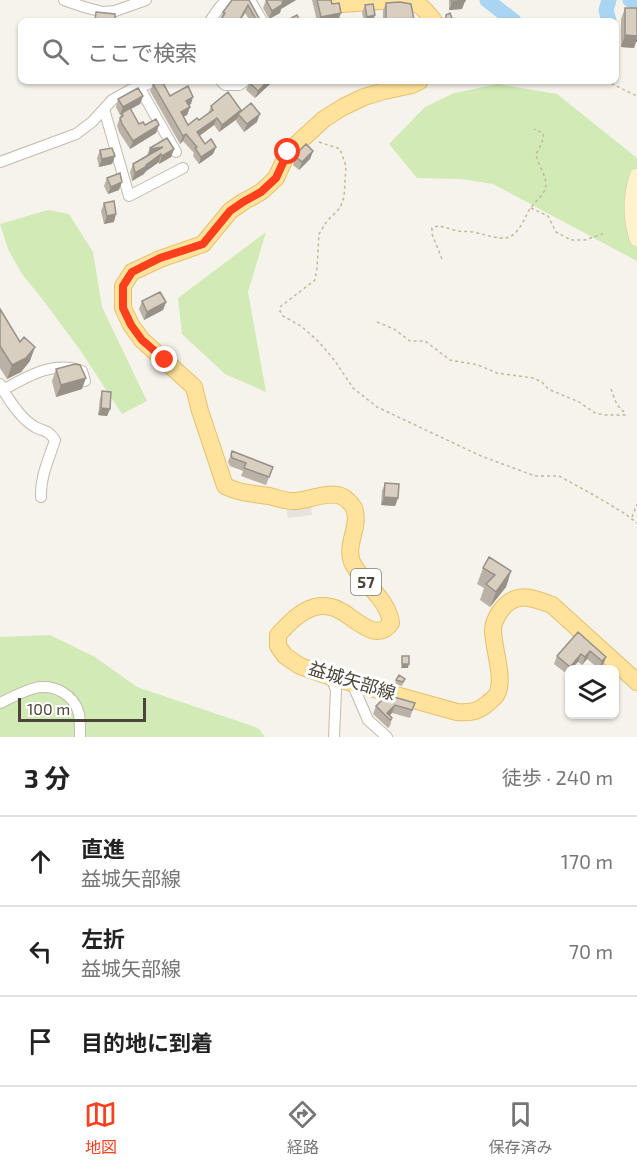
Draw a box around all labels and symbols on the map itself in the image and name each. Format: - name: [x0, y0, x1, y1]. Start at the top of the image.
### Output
- route start: [274, 138, 300, 164]
- route end: [151, 346, 177, 372]
- road number: 57: [351, 569, 381, 595]
- street label: 益城矢部線: [306, 656, 399, 704]
- scale bar: [18, 695, 146, 722]

